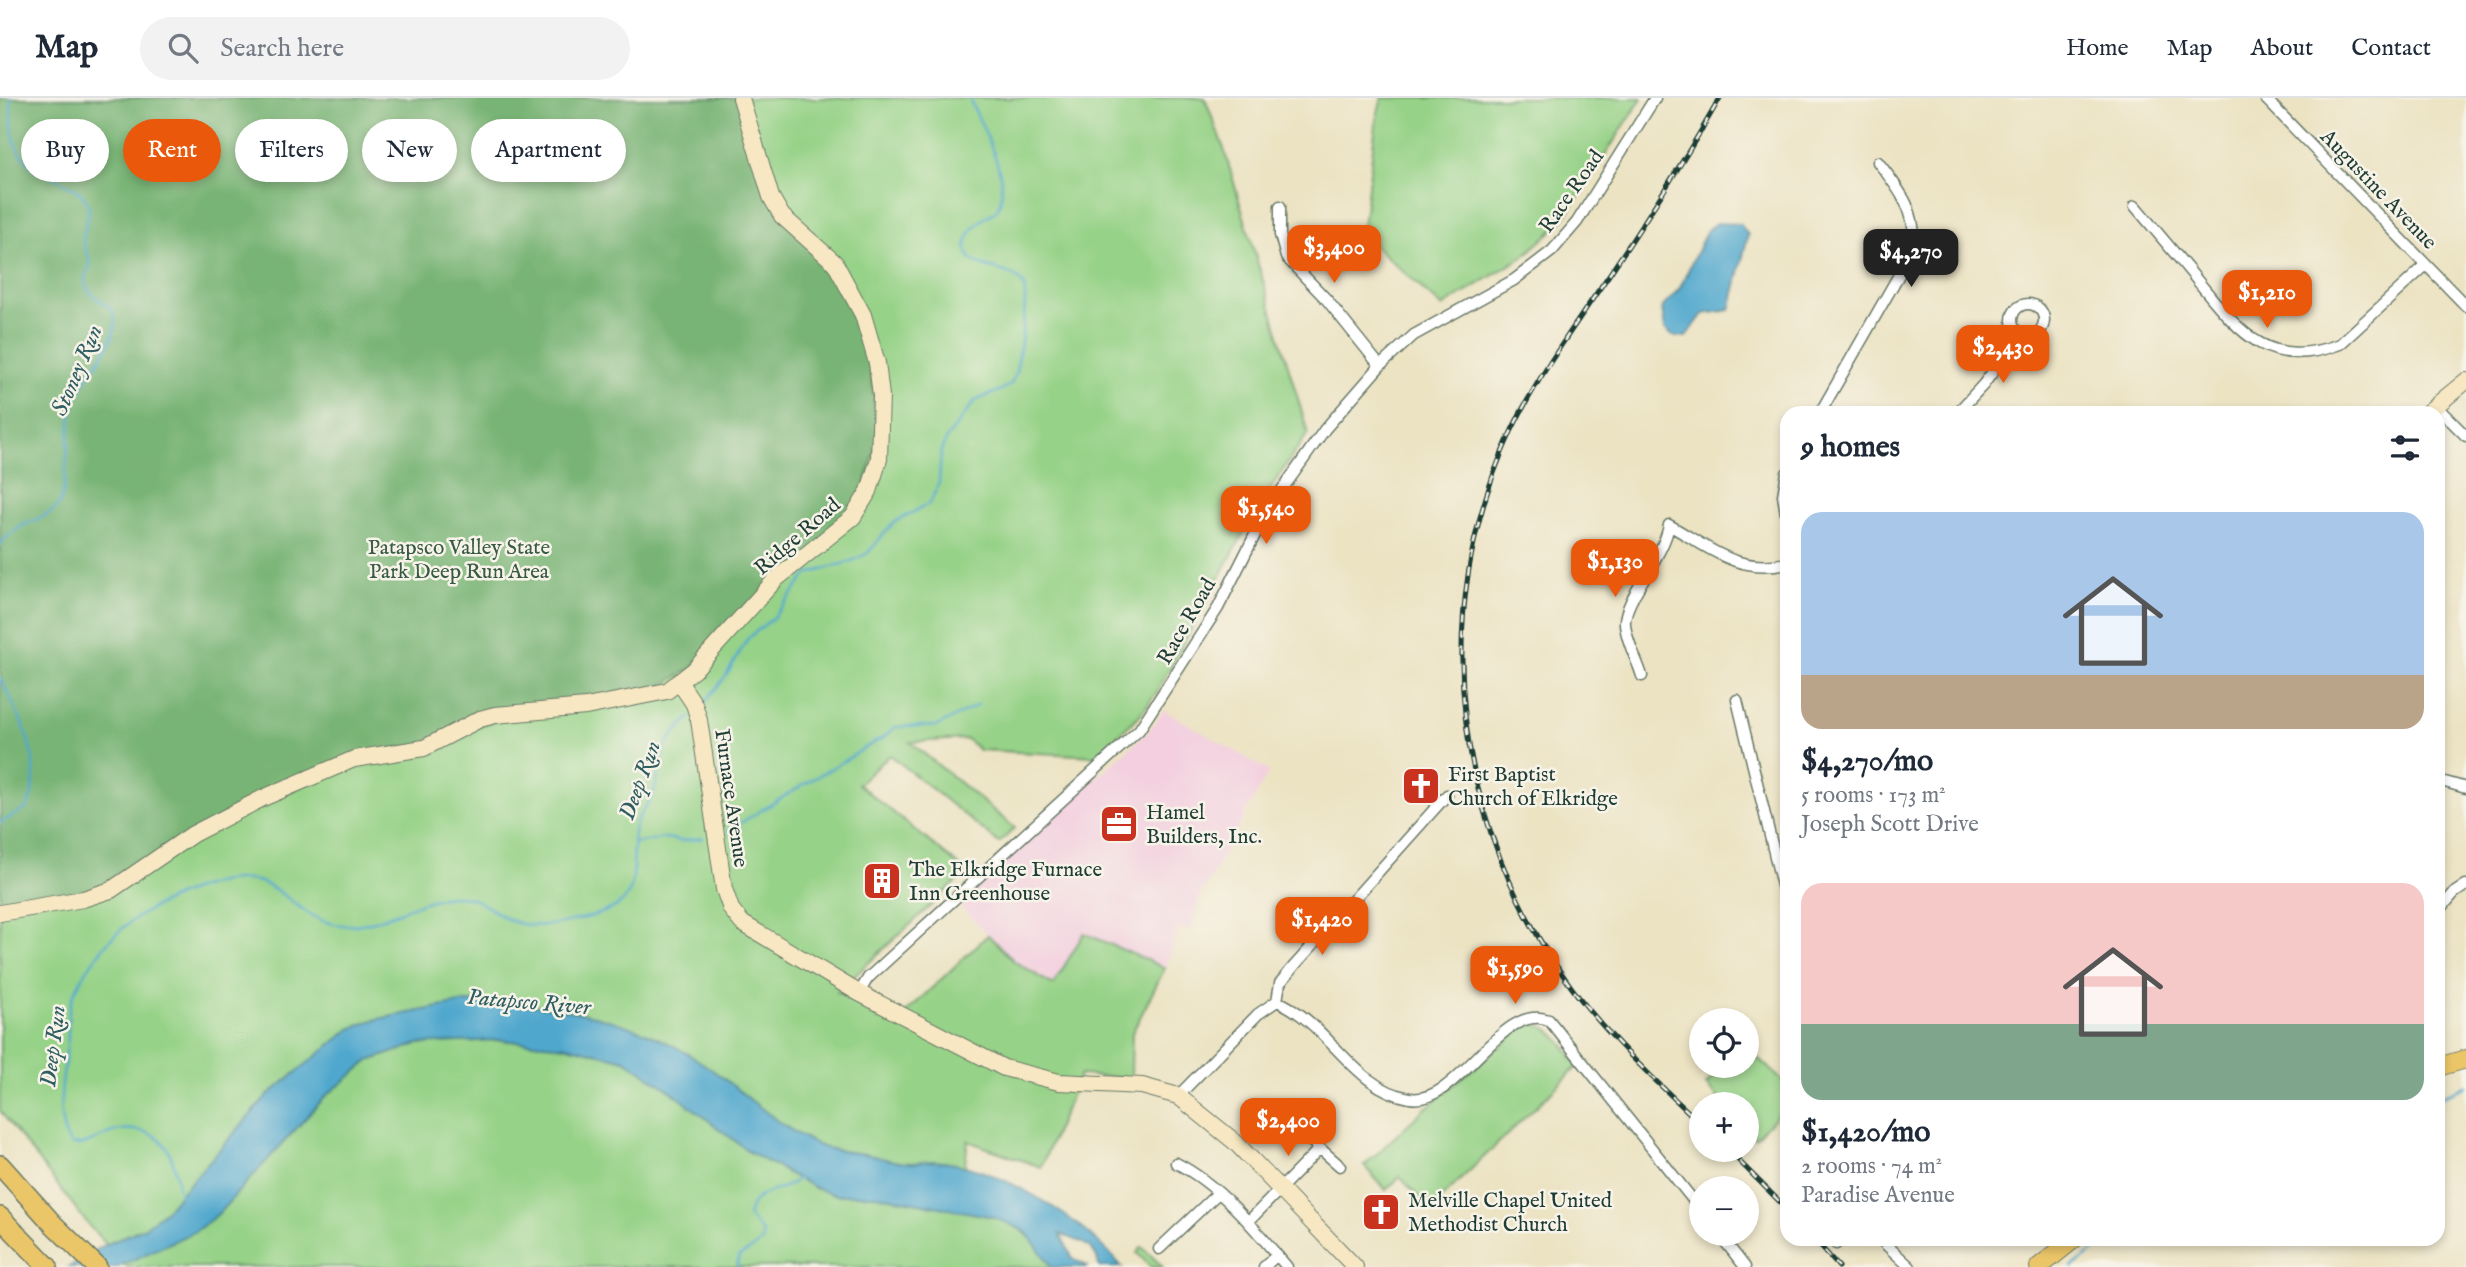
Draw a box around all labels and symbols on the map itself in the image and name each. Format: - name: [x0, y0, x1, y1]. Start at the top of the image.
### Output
- street label: Augustine Avenue: [2313, 123, 2442, 256]
- street label: Race Road: [1534, 144, 1611, 239]
- pin: $3,400: [1277, 226, 1391, 285]
- pin: $4,270: [1854, 230, 1968, 289]
- pin: $1,210: [2210, 271, 2324, 330]
- water label: Stoney Run: [45, 321, 109, 420]
- pin: $2,430: [1946, 326, 2060, 385]
- pin: $1,540: [1209, 486, 1323, 546]
- street label: Ridge Road: [749, 492, 847, 582]
- park label: Patapsco Valley State Park Deep Run Area: [368, 535, 551, 586]
- pin: $1,130: [1558, 540, 1672, 599]
- street label: Race Road: [1152, 573, 1223, 670]
- street label: Furnace Avenue: [707, 727, 754, 869]
- water label: Deep Run: [613, 737, 668, 824]
- place label: First Baptist Church of Elkridge: [1448, 762, 1618, 813]
- church icon: First Baptist Church of Elkridge: [1400, 765, 1442, 807]
- place label: Hamel Builders, Inc.: [1146, 800, 1262, 851]
- office icon: Hamel Builders, Inc.: [1098, 803, 1140, 845]
- place label: The Elkridge Furnace Inn Greenhouse: [909, 857, 1102, 908]
- building icon: The Elkridge Furnace Inn Greenhouse: [861, 860, 903, 902]
- pin: $1,420: [1265, 898, 1379, 957]
- pin: $1,590: [1458, 946, 1572, 1006]
- water label: Patapsco River: [466, 983, 593, 1022]
- water label: Deep Run: [34, 1004, 73, 1089]
- pin: $2,400: [1231, 1098, 1345, 1158]
- place label: Melville Chapel United Methodist Church: [1408, 1188, 1613, 1239]
- church icon: Melville Chapel United Methodist Church: [1360, 1191, 1402, 1233]

